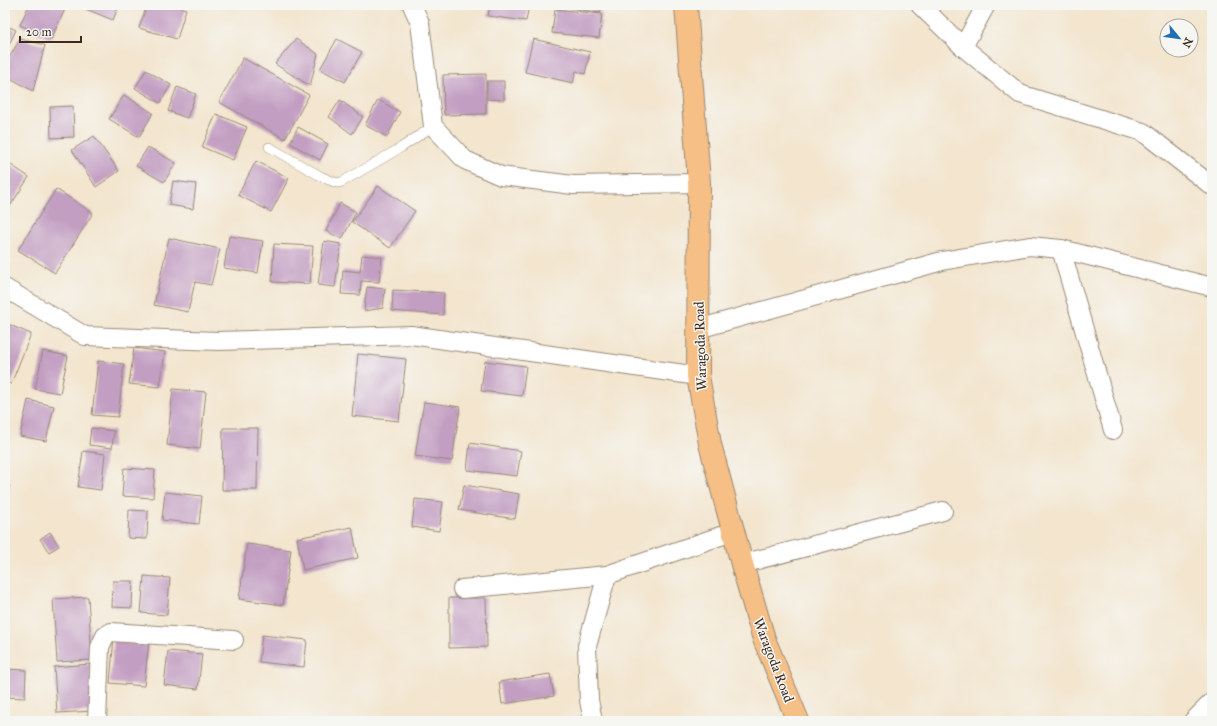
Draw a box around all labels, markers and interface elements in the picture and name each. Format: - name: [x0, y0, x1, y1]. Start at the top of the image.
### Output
- scale bar: [20, 18, 81, 44]
- north arrow: [1159, 18, 1199, 58]
- text: 20 m: [26, 25, 52, 39]
- text: N: [1179, 35, 1195, 50]
- street label: Waragoda Road: [690, 301, 711, 391]
- street label: Waragoda Road: [750, 616, 797, 705]

